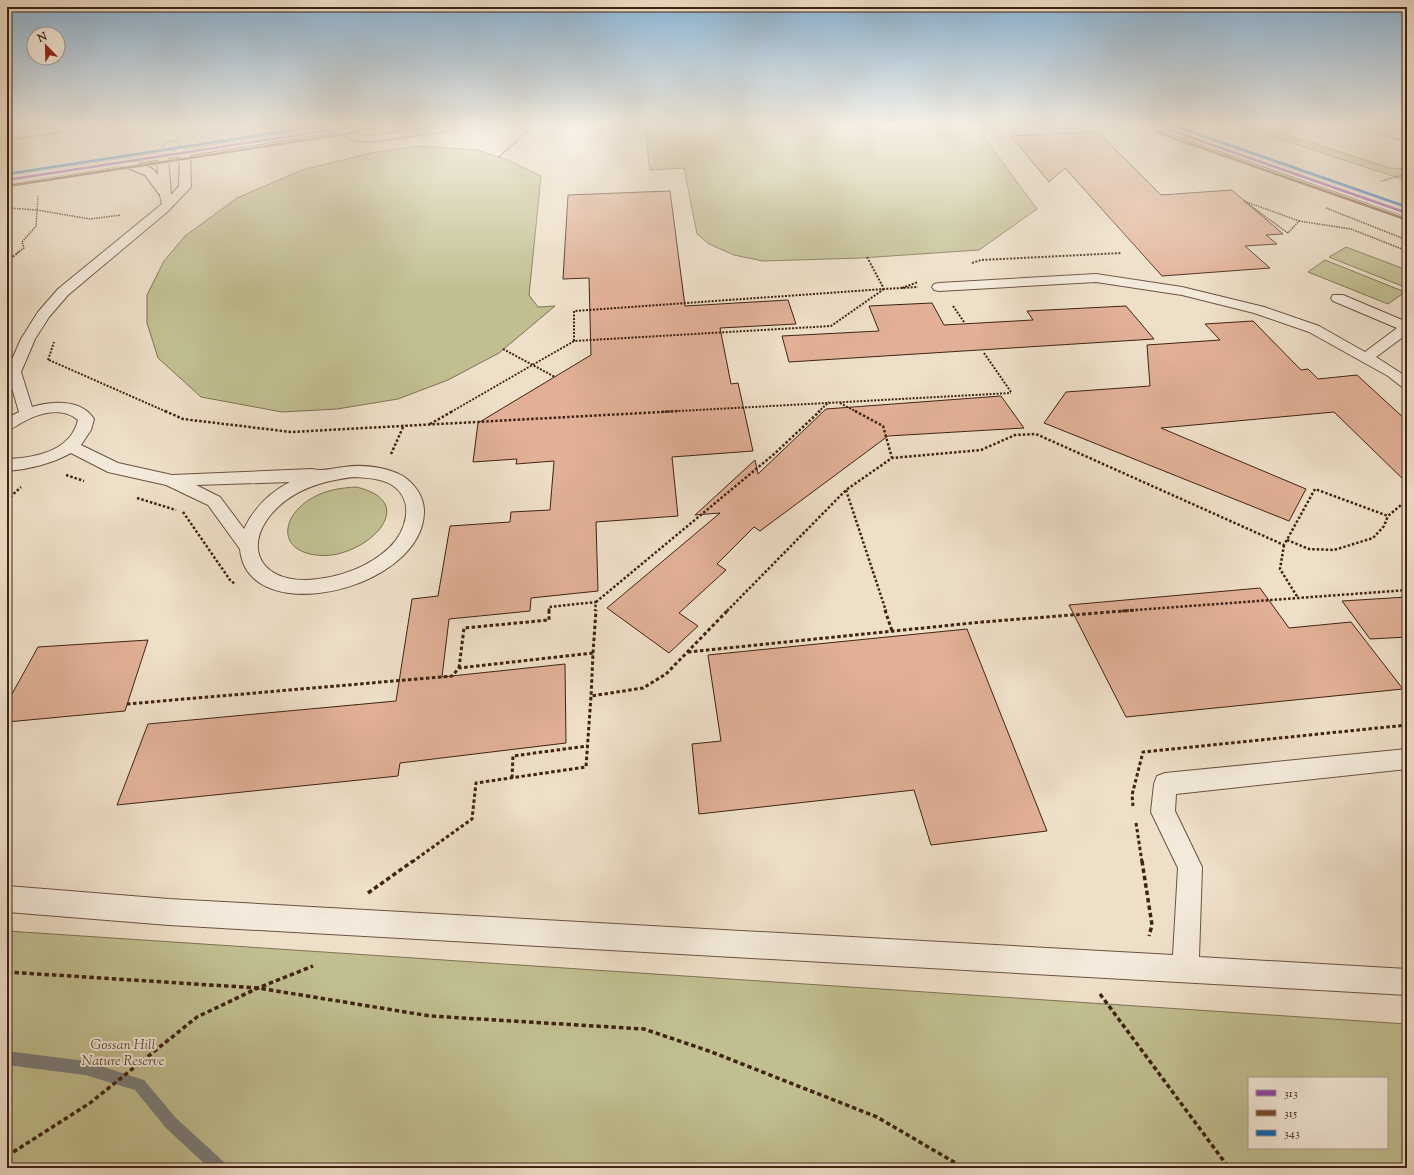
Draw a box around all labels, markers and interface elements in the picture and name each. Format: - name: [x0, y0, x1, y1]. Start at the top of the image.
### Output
- north arrow: [26, 26, 66, 66]
- text: N: [34, 29, 50, 47]
- park label: Gossan Hill Nature Reserve: [82, 1036, 165, 1072]
- legend: [1248, 1077, 1388, 1149]
- text: 313: [1284, 1085, 1298, 1103]
- text: 315: [1284, 1105, 1297, 1123]
- text: 343: [1284, 1125, 1300, 1143]

